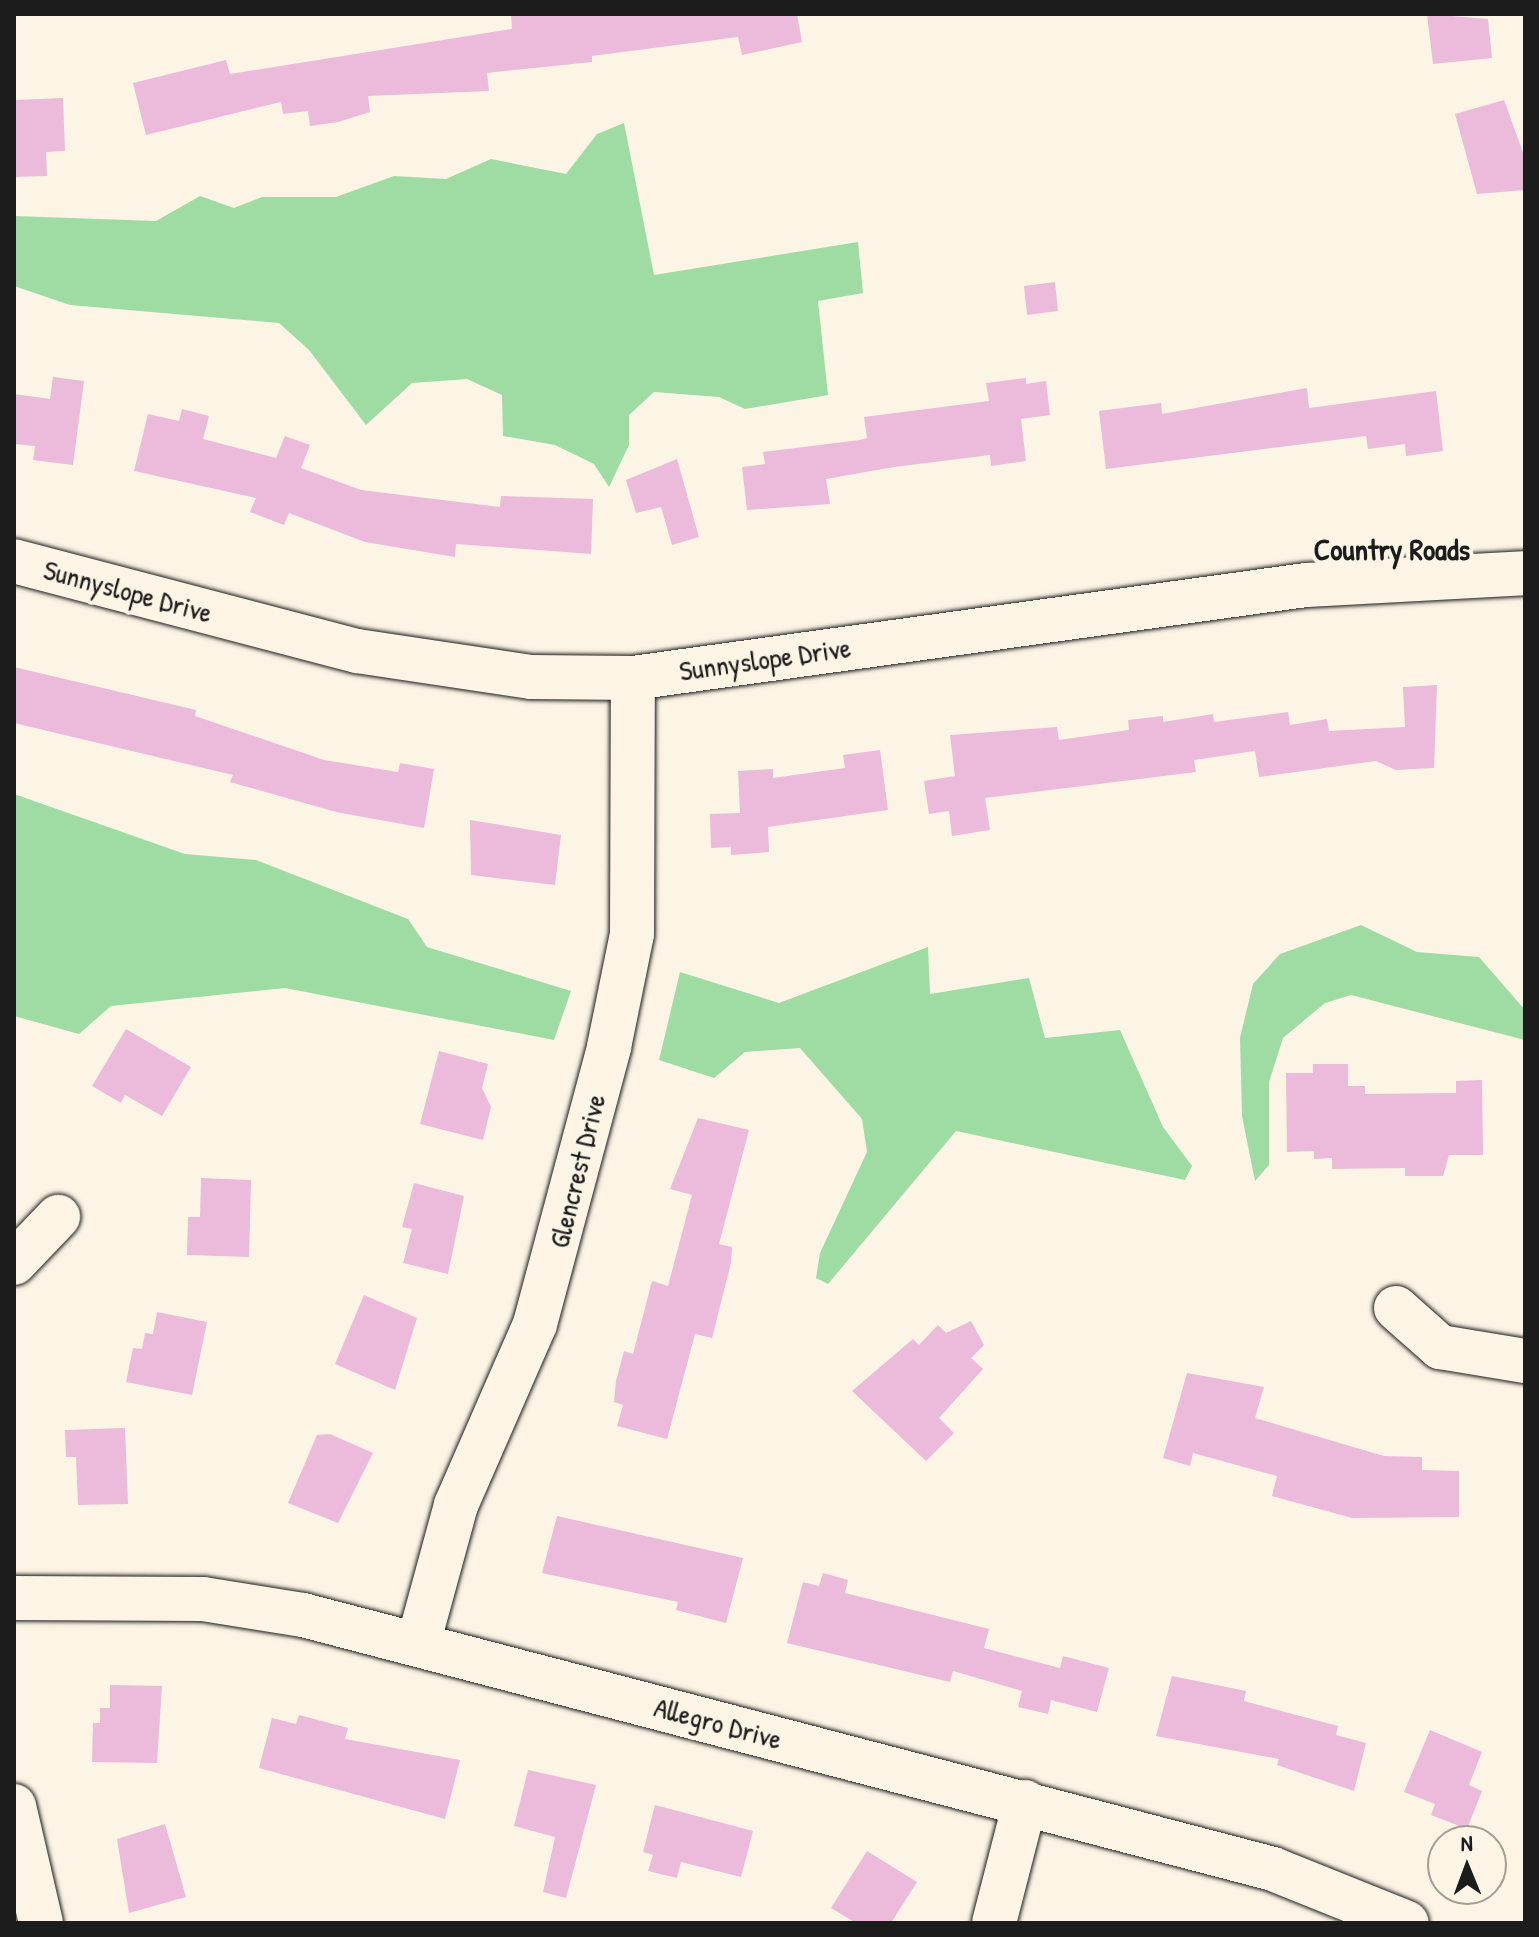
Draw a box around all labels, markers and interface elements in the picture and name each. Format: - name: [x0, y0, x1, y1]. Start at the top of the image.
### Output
- district label: Country Roads: [1314, 531, 1470, 567]
- street label: Sunnyslope Drive: [40, 552, 216, 630]
- street label: Sunnyslope Drive: [677, 630, 853, 688]
- street label: Glencrest Drive: [542, 1091, 612, 1251]
- street label: Allegro Drive: [651, 1690, 785, 1756]
- north arrow: [1427, 1825, 1507, 1905]
- text: N: [1460, 1828, 1473, 1858]

